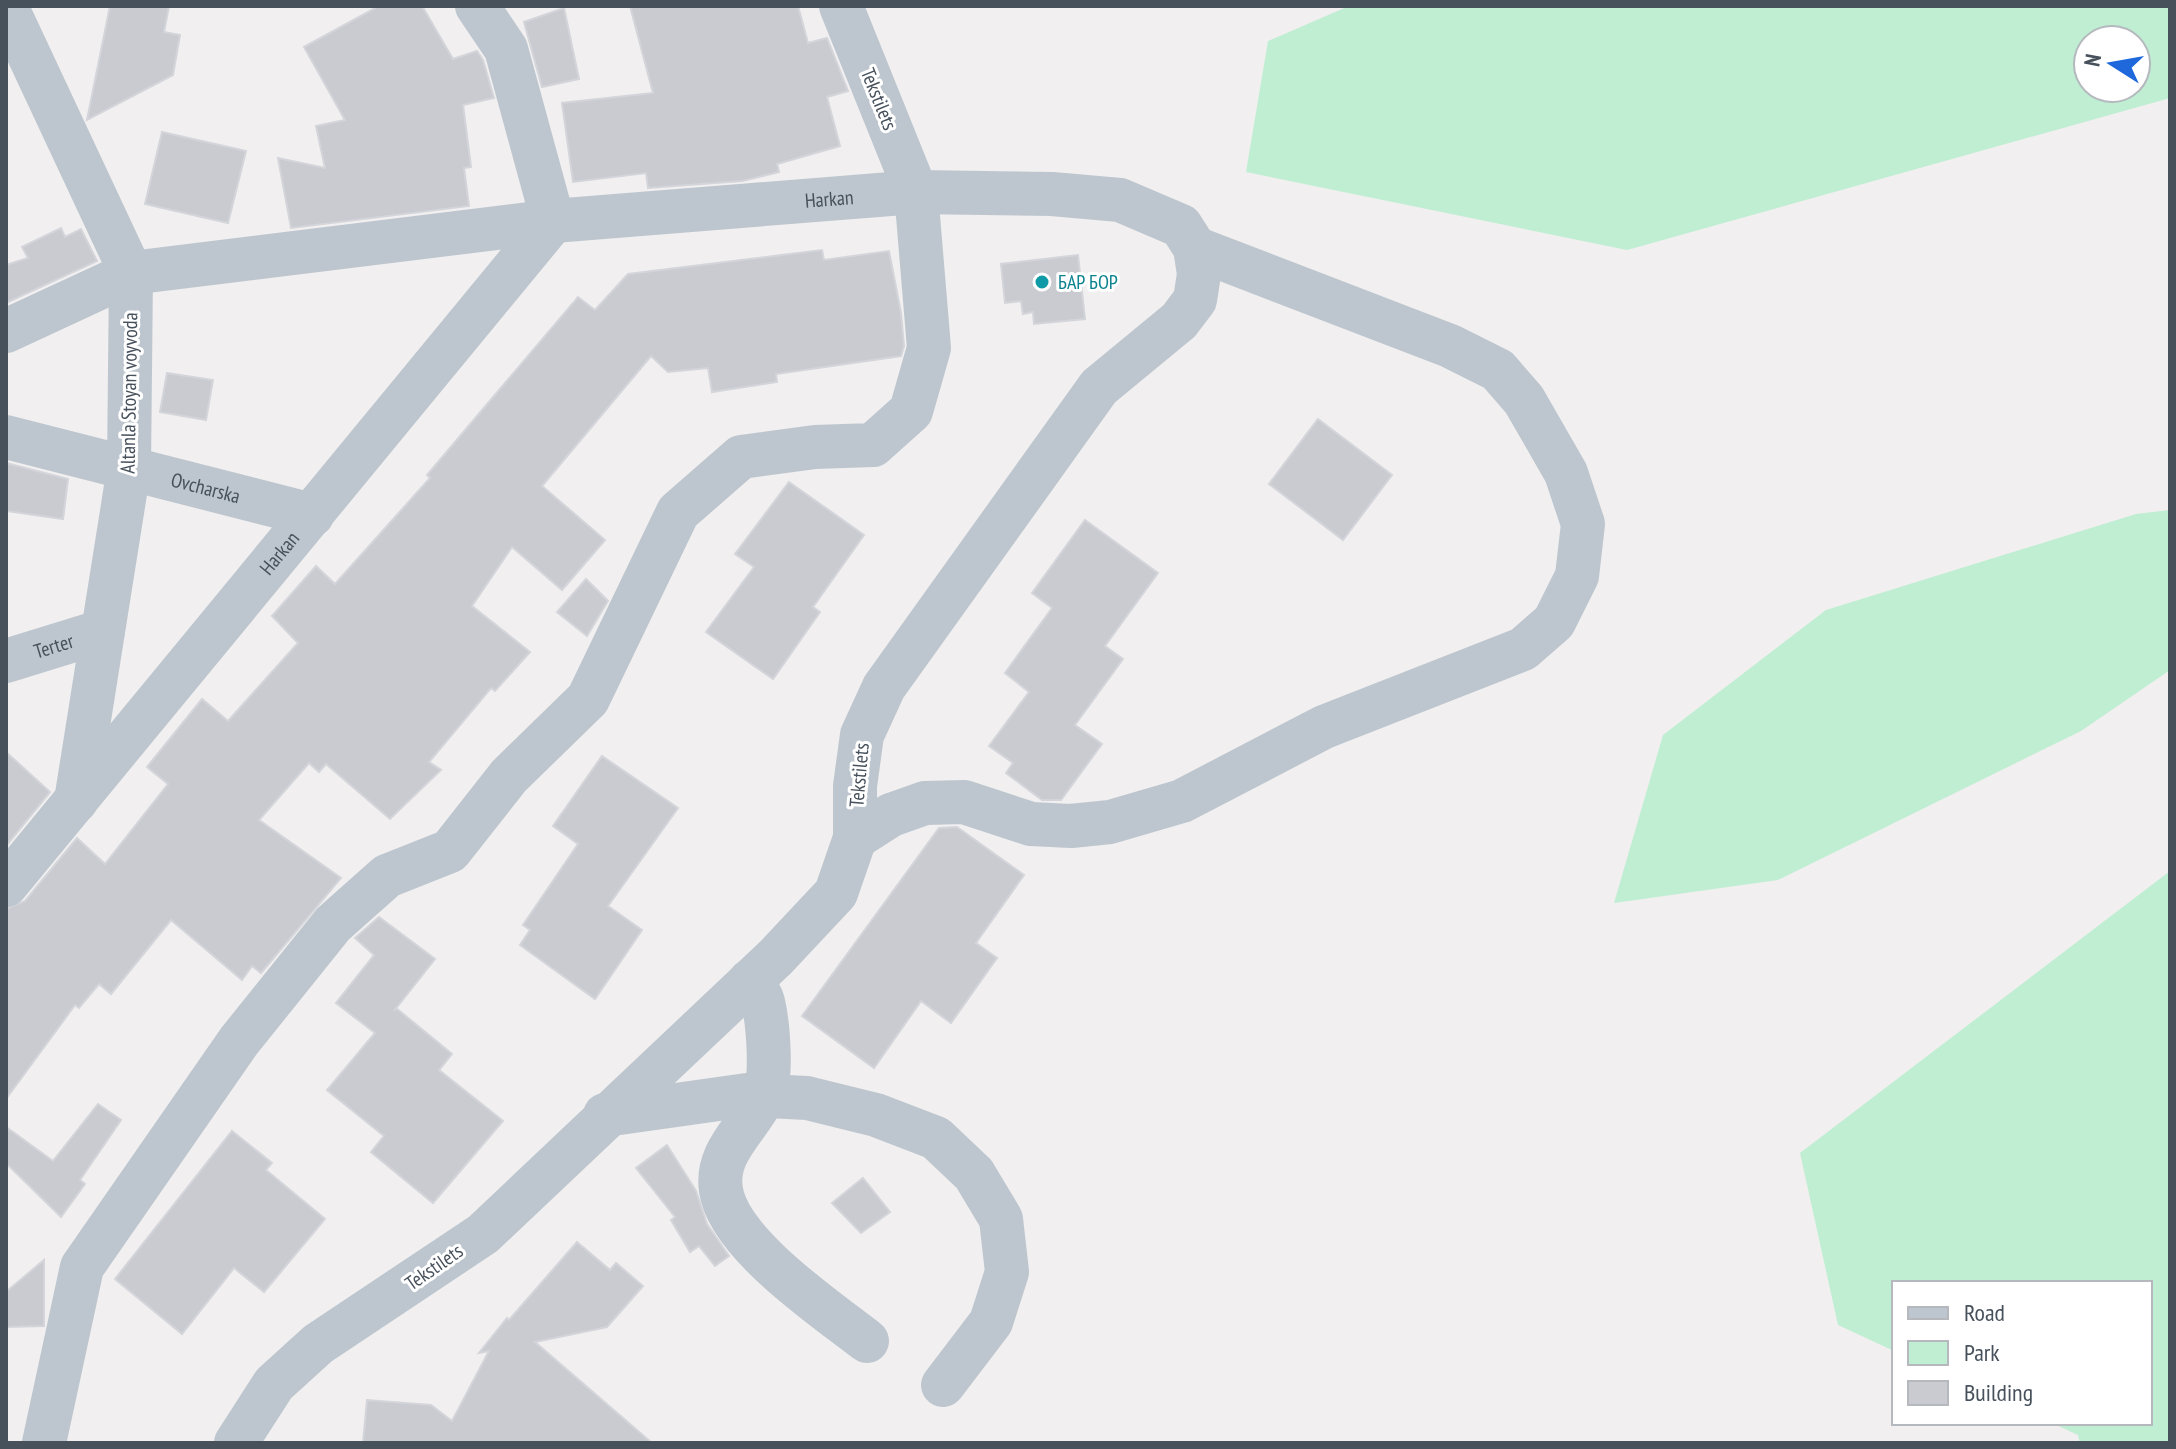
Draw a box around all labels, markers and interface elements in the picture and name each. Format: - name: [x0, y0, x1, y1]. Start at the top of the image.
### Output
- north arrow: [2072, 24, 2152, 104]
- text: N: [2077, 52, 2107, 69]
- street label: Tekstilets: [855, 64, 903, 134]
- street label: Harkan: [804, 184, 854, 214]
- place label: БАР БОР: [1058, 269, 1118, 295]
- marker: БАР БОР: [1033, 273, 1051, 291]
- street label: Altanla Stoyan voyvoda: [115, 312, 143, 474]
- street label: Ovcharska: [168, 467, 243, 509]
- street label: Harkan: [254, 526, 305, 580]
- street label: Terter: [31, 628, 77, 665]
- street label: Tekstilets: [843, 741, 875, 808]
- street label: Tekstilets: [400, 1238, 468, 1296]
- legend: [1892, 1281, 2152, 1425]
- text: Road: [1964, 1297, 2005, 1328]
- text: Park: [1964, 1337, 2000, 1368]
- text: Building: [1964, 1377, 2033, 1408]

